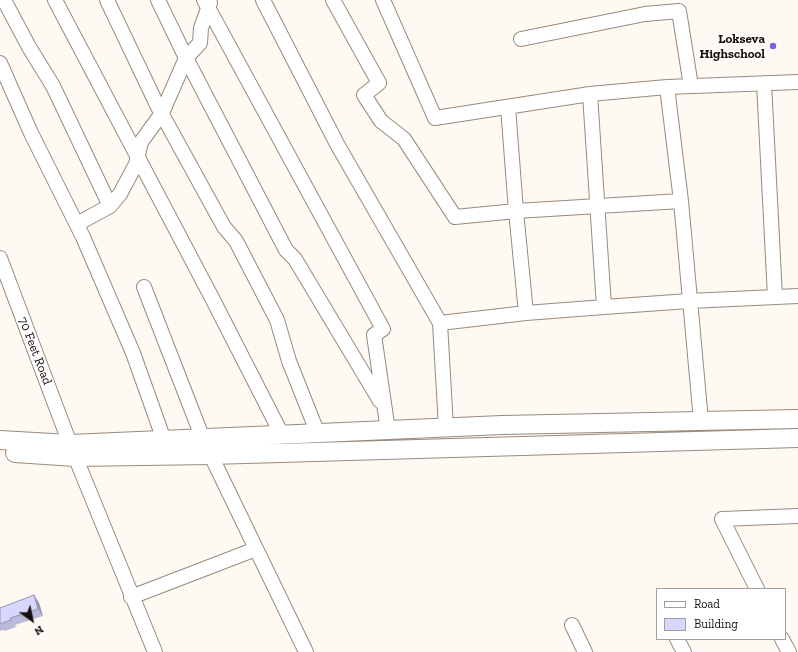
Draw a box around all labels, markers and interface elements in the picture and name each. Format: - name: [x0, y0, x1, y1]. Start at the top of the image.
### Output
- place label: Lokseva Highschool: [699, 31, 765, 62]
- marker: Lokseva Highschool: [768, 41, 778, 51]
- street label: 70 Feet Road: [15, 315, 55, 387]
- legend: [656, 588, 786, 640]
- text: Road: [694, 597, 720, 611]
- north arrow: [12, 600, 52, 640]
- text: Building: [694, 617, 738, 631]
- text: N: [32, 623, 46, 638]

